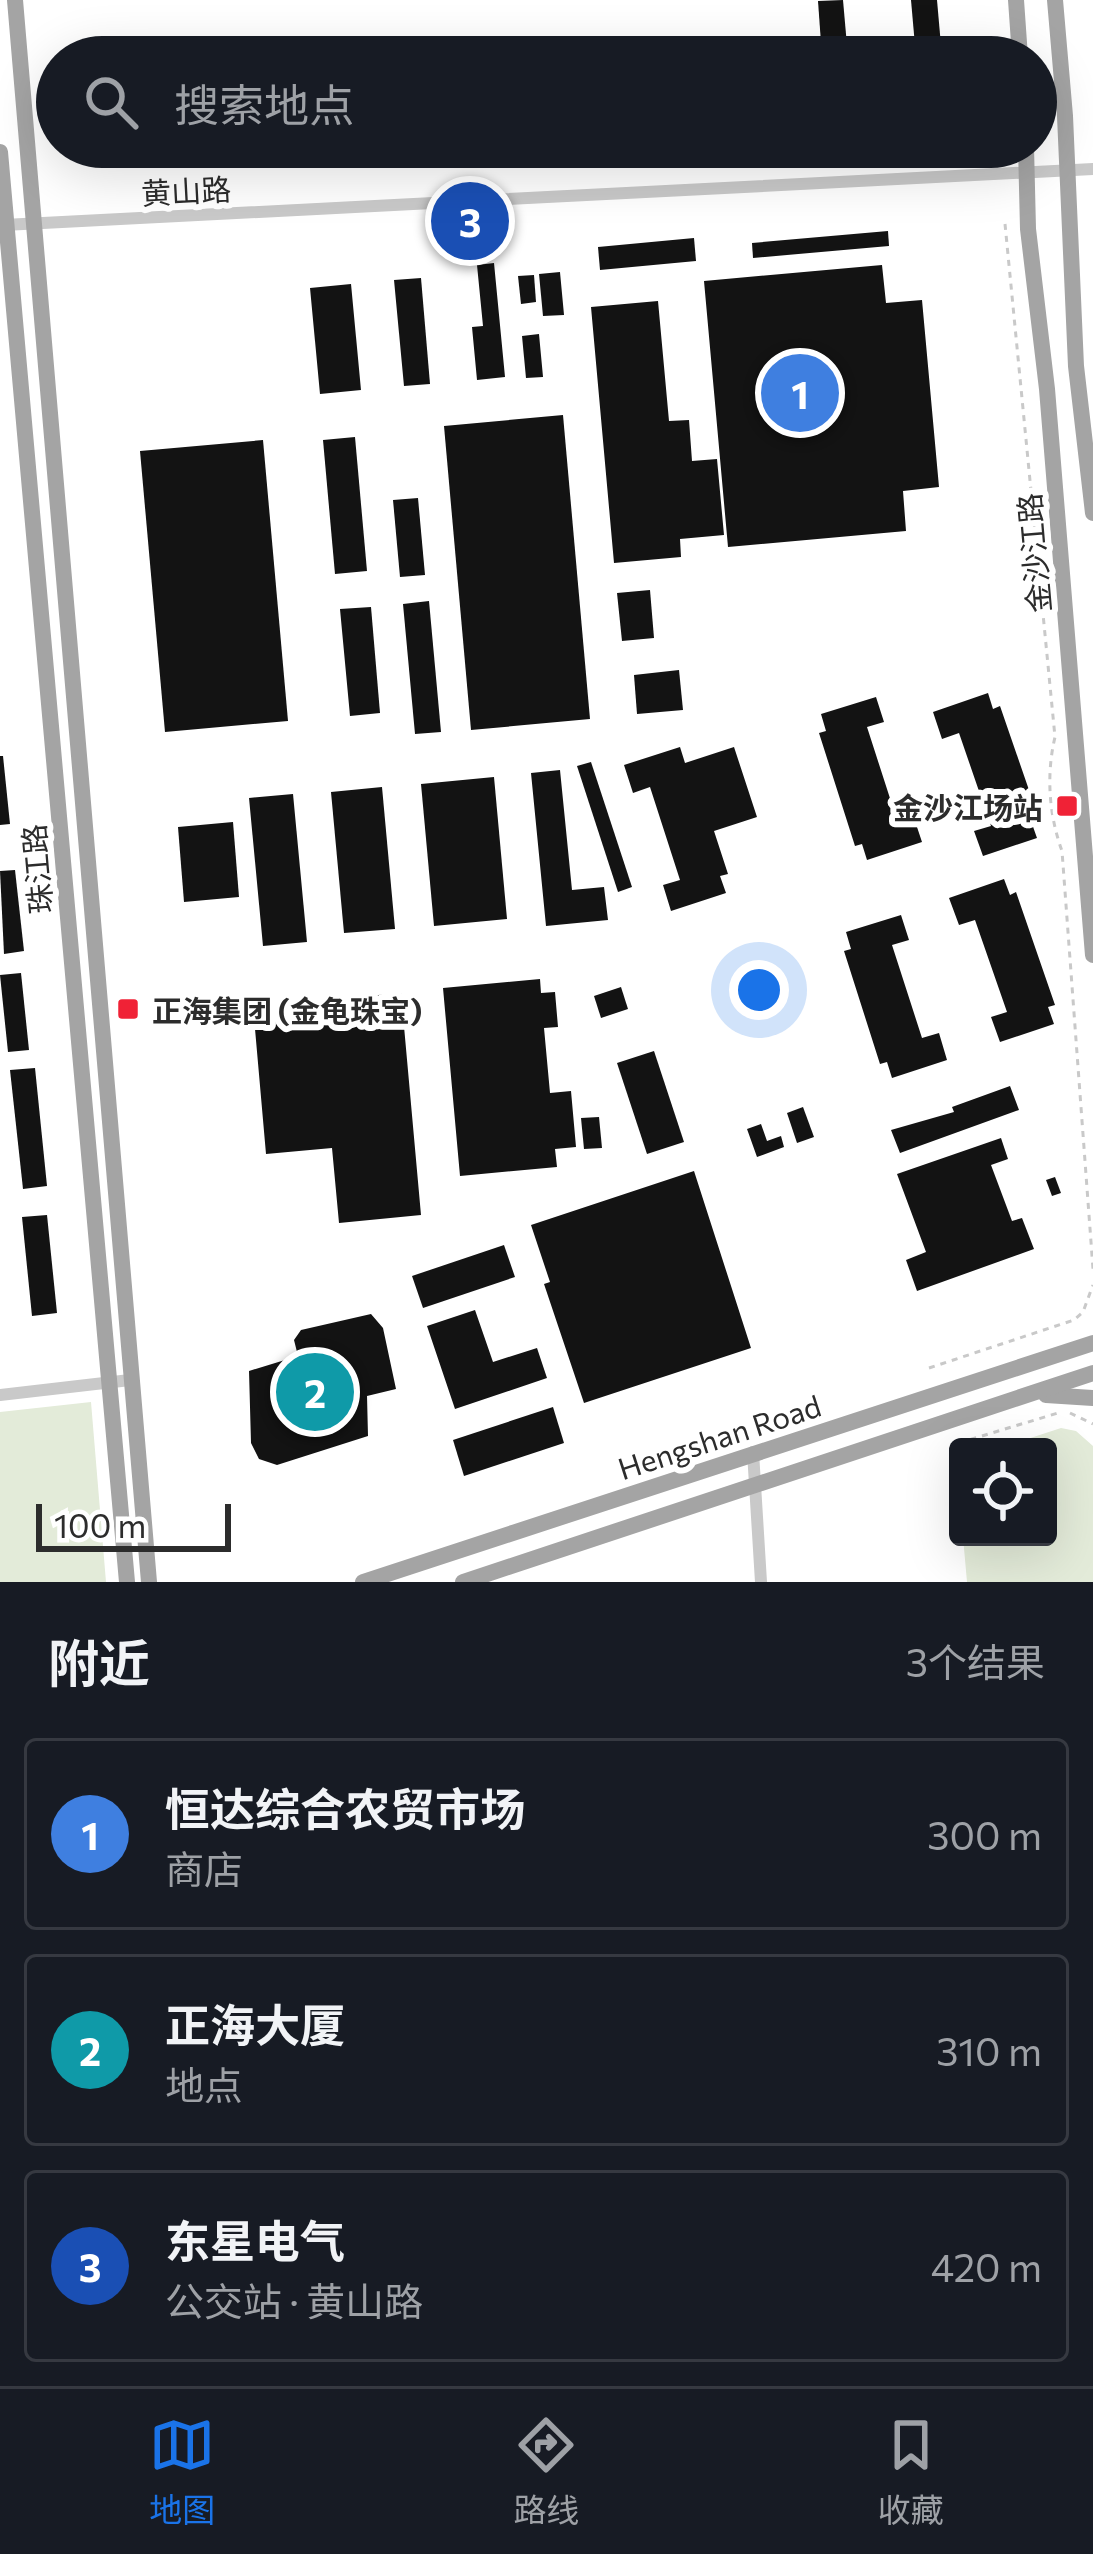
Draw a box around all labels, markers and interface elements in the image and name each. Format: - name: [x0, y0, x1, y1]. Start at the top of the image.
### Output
- search box: [36, 36, 1057, 168]
- icon: search: [78, 69, 144, 135]
- text: 搜索地点: [174, 76, 354, 131]
- street label: 黄山路: [140, 169, 232, 211]
- pin: 3: [431, 176, 509, 266]
- pin: 1: [761, 348, 839, 438]
- street label: 金沙江路: [1009, 492, 1057, 614]
- place label: 金沙江场站: [893, 788, 1043, 825]
- marker: 金沙江场站: [1054, 793, 1080, 819]
- street label: 珠江路: [14, 823, 58, 915]
- your location: [729, 960, 789, 1020]
- place label: 正海集团 (金龟珠宝): [152, 991, 422, 1028]
- marker: 正海集团 (金龟珠宝): [115, 996, 141, 1022]
- pin: 2: [276, 1347, 354, 1437]
- street label: Hengshan Road: [613, 1386, 825, 1486]
- map controls: [949, 1438, 1057, 1546]
- button: locate: [949, 1438, 1057, 1546]
- scale bar: [36, 1498, 231, 1551]
- text: 100 m: [54, 1504, 146, 1545]
- text: 附近: [48, 1630, 150, 1693]
- text: 3个结果: [906, 1637, 1045, 1685]
- text: 恒达综合农贸市场: [165, 1780, 525, 1835]
- text: 1: [81, 1810, 99, 1858]
- text: 300 m: [927, 1810, 1042, 1858]
- text: 商店: [165, 1844, 243, 1892]
- text: 正海大厦: [165, 1996, 345, 2051]
- text: 2: [79, 2026, 101, 2074]
- text: 310 m: [936, 2026, 1042, 2074]
- text: 地点: [165, 2060, 243, 2108]
- text: 东星电气: [165, 2212, 345, 2267]
- text: 3: [79, 2242, 101, 2290]
- text: 420 m: [931, 2242, 1042, 2290]
- text: 公交站 · 黄山路: [165, 2276, 423, 2324]
- tab: 地图: [149, 2412, 215, 2532]
- tab: 路线: [513, 2412, 579, 2532]
- tab: 收藏: [878, 2412, 944, 2532]

